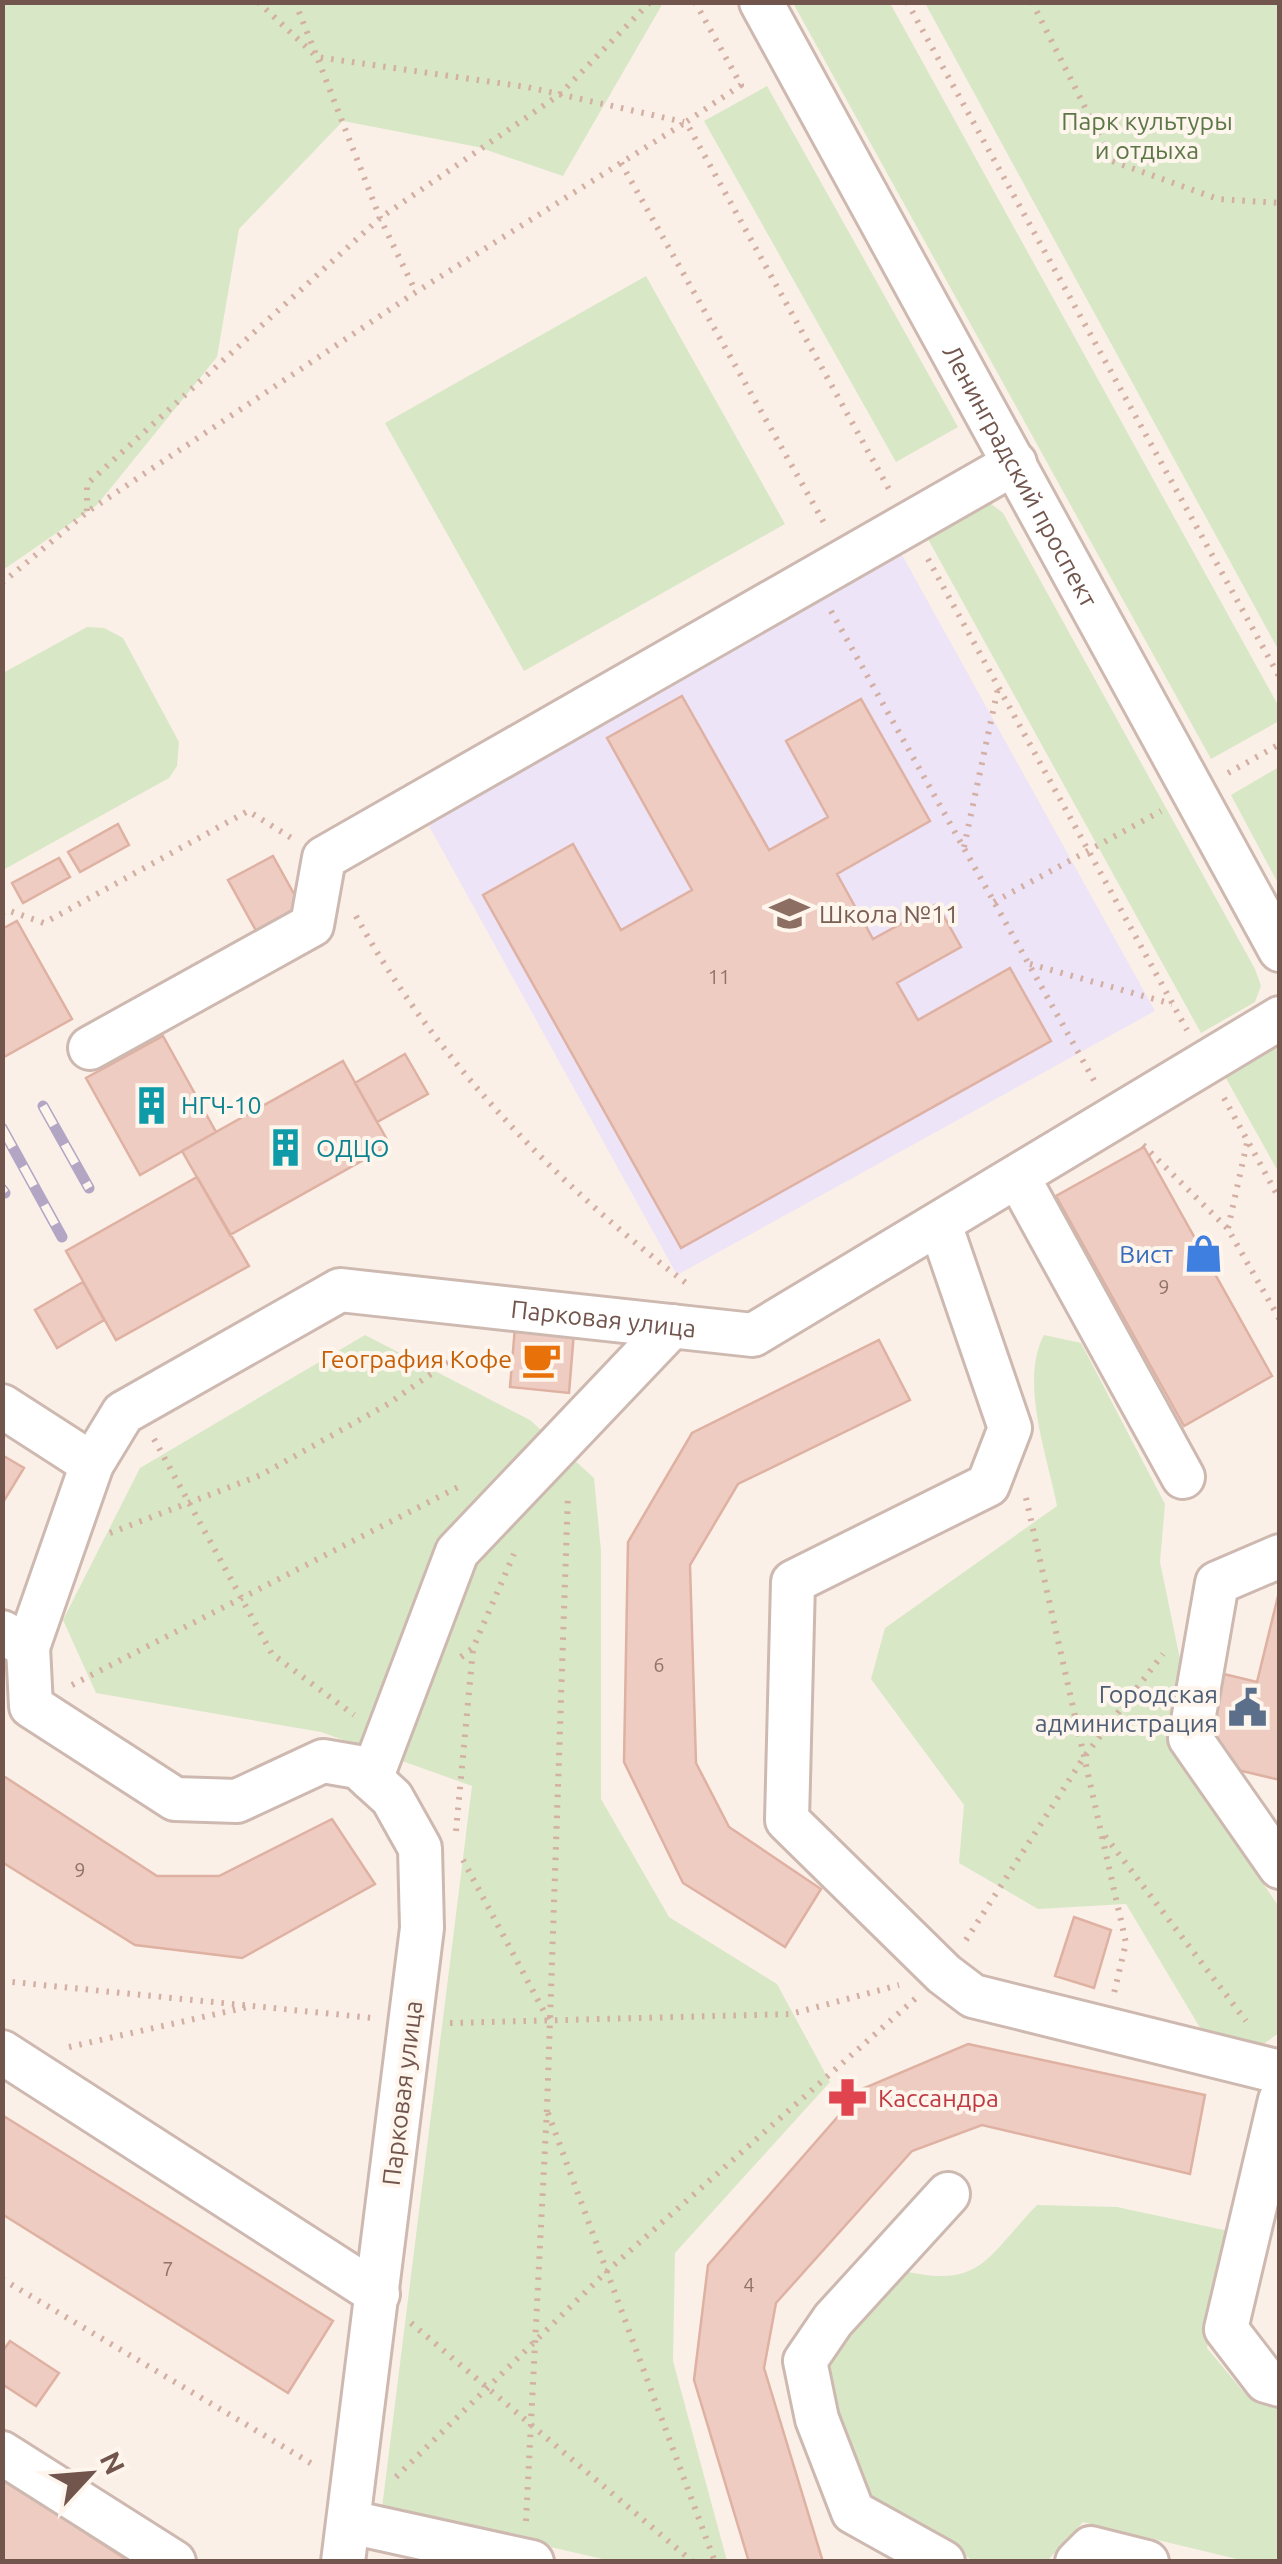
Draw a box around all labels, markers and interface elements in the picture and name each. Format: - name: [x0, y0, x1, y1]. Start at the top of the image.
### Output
- park label: Парк культуры и отдыха: [1061, 107, 1233, 164]
- street label: Ленинградский проспект: [937, 340, 1103, 612]
- school or university icon: Школа №11: [768, 893, 810, 935]
- place label: Школа №11: [819, 900, 959, 928]
- house number: 11: [708, 965, 730, 988]
- building icon: НГЧ-10: [130, 1084, 172, 1126]
- place label: НГЧ-10: [181, 1091, 262, 1119]
- building icon: ОДЦО: [265, 1127, 307, 1169]
- place label: ОДЦО: [316, 1134, 390, 1162]
- shop icon: Вист: [1182, 1233, 1224, 1275]
- place label: Вист: [1119, 1240, 1173, 1268]
- house number: 9: [1158, 1275, 1170, 1298]
- street label: Парковая улица: [509, 1295, 697, 1343]
- cafe icon: География Кофе: [521, 1338, 563, 1380]
- place label: География Кофе: [321, 1345, 512, 1373]
- house number: 6: [653, 1653, 665, 1676]
- place label: Городская администрация: [1035, 1680, 1218, 1737]
- public building icon: Городская администрация: [1227, 1687, 1269, 1729]
- house number: 9: [74, 1858, 86, 1881]
- street label: Парковая улица: [377, 1999, 427, 2187]
- pharmacy icon: Кассандра: [827, 2077, 869, 2119]
- place label: Кассандра: [878, 2084, 999, 2112]
- house number: 7: [162, 2257, 174, 2280]
- house number: 4: [743, 2273, 755, 2296]
- north arrow: [40, 2424, 140, 2524]
- text: N: [94, 2447, 131, 2479]

